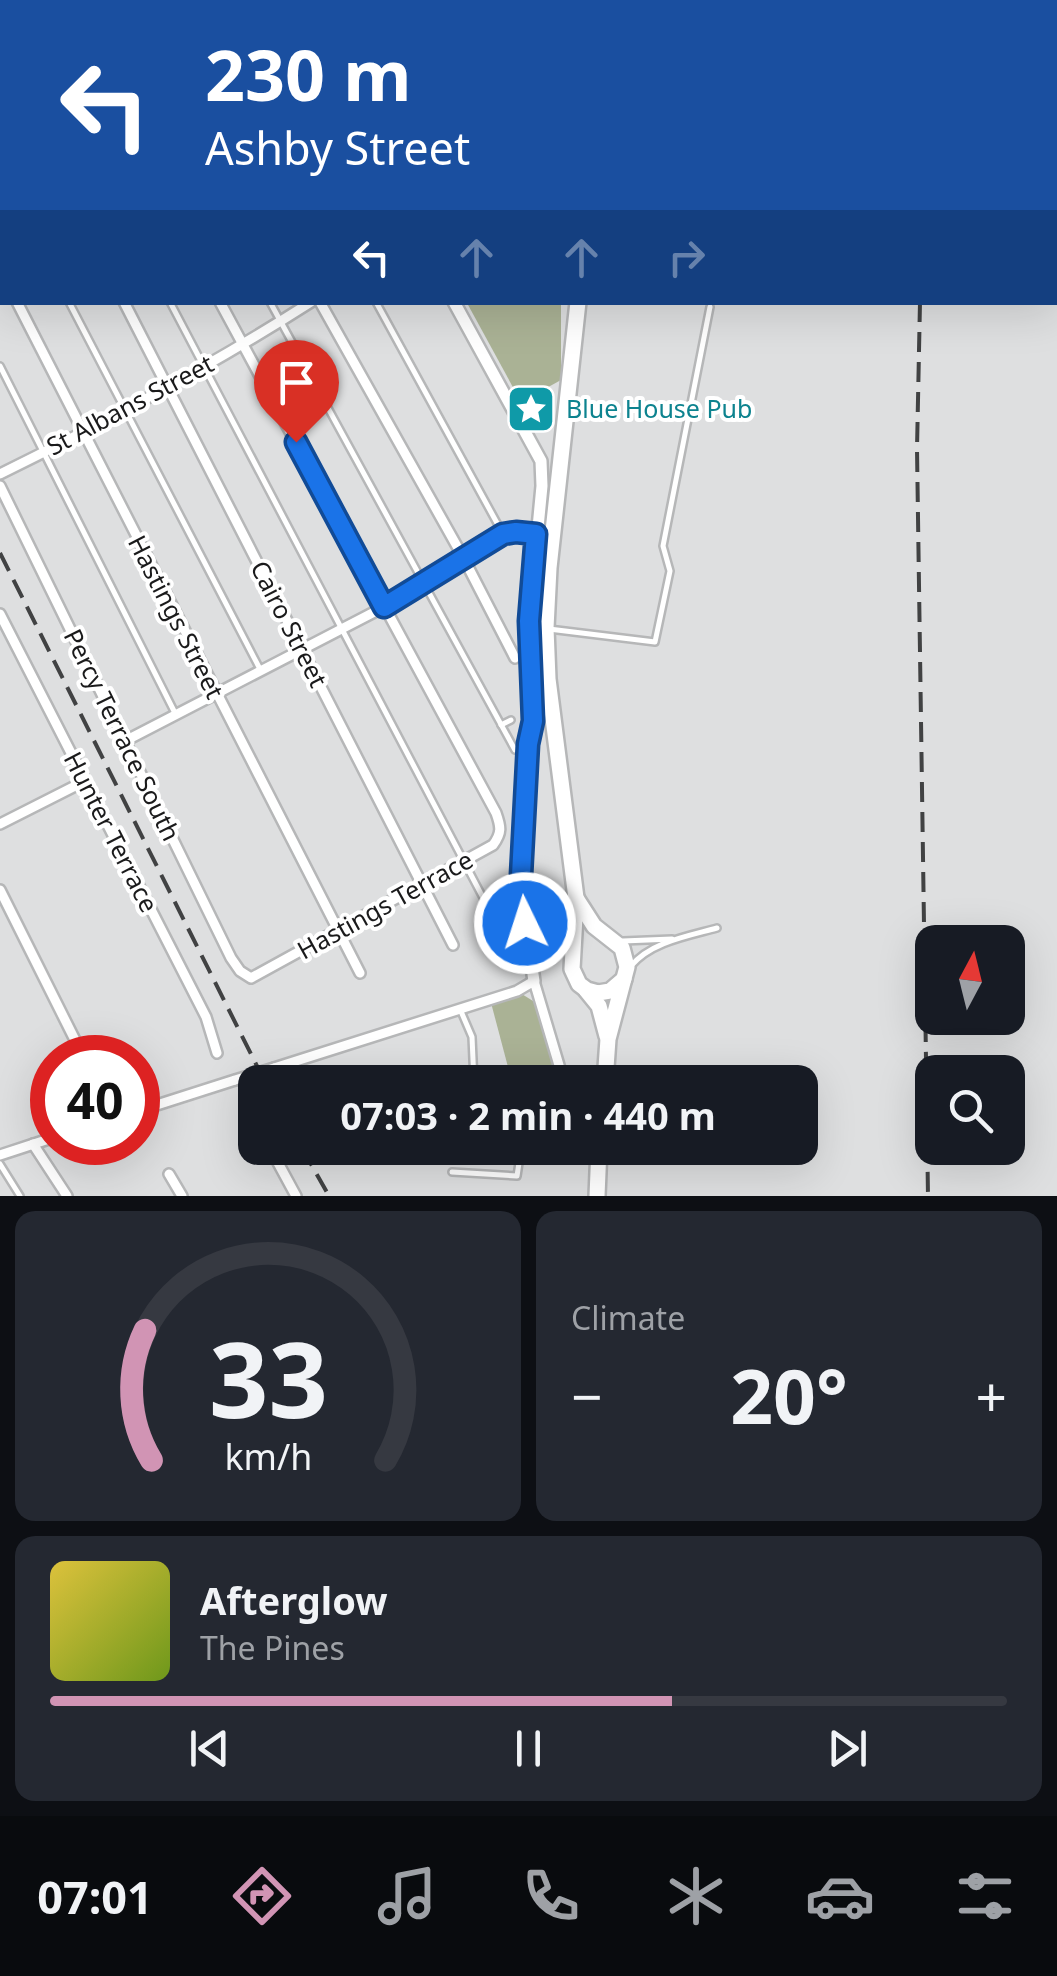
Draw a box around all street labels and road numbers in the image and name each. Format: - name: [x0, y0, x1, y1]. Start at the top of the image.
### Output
- street label: St Albans Street: [40, 346, 219, 463]
- street label: Hastings Street: [121, 529, 233, 704]
- street label: Cairo Street: [244, 555, 336, 693]
- street label: Percy Terrace South: [57, 623, 189, 846]
- street label: Hunter Terrace: [57, 745, 167, 918]
- street label: Hastings Terrace: [291, 842, 478, 966]

